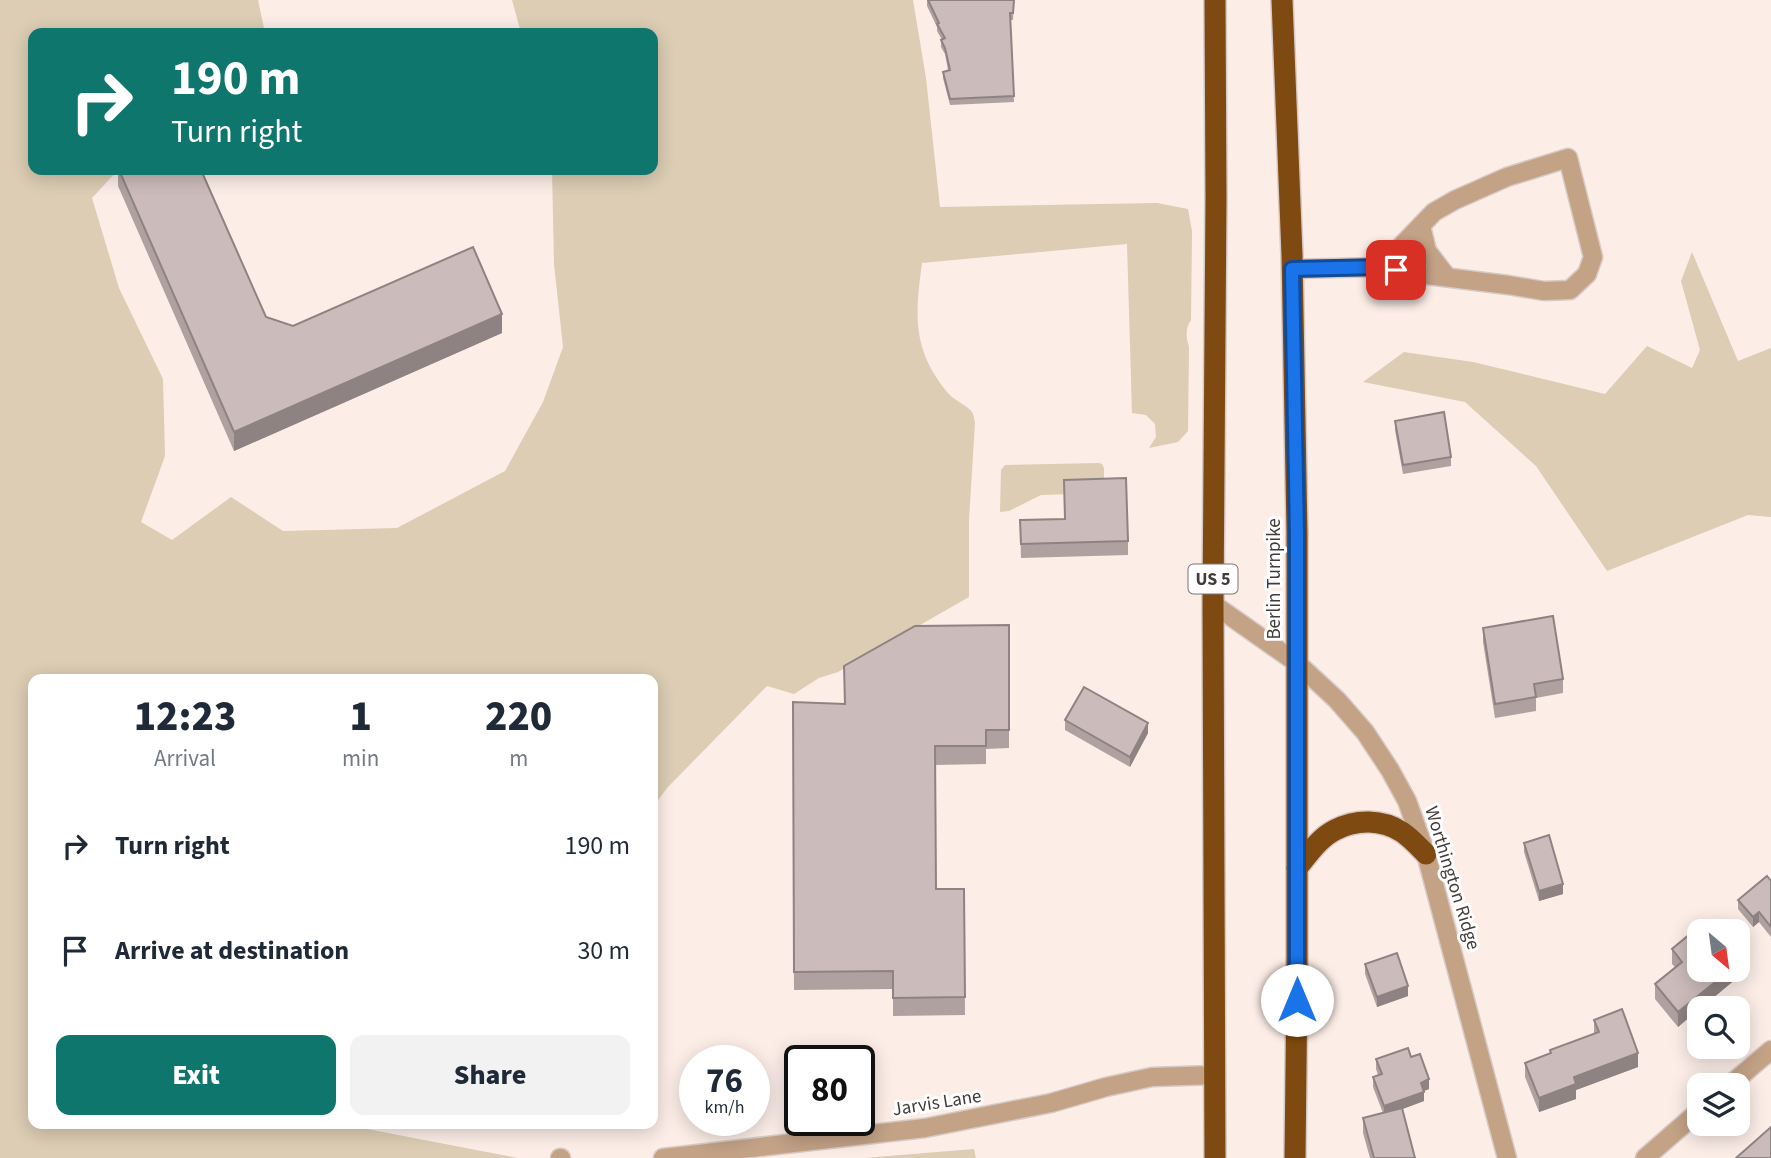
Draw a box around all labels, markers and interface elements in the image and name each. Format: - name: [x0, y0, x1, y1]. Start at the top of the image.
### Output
- text: 190 m: [171, 44, 300, 114]
- icon: right: [56, 56, 147, 147]
- text: Turn right: [171, 109, 302, 155]
- pin: [1366, 240, 1426, 300]
- icon: arrive: [1377, 251, 1415, 289]
- street label: Berlin Turnpike: [1261, 518, 1288, 640]
- road number: US 5: [1188, 564, 1238, 594]
- text: 12:23: [134, 687, 236, 747]
- text: 1: [349, 687, 372, 747]
- text: 220: [485, 687, 552, 747]
- text: Arrival: [154, 742, 216, 775]
- text: min: [342, 742, 379, 775]
- text: m: [509, 742, 528, 775]
- street label: Worthington Ridge: [1417, 803, 1487, 953]
- icon: right: [56, 827, 94, 865]
- text: Turn right: [115, 827, 230, 864]
- text: 190 m: [564, 827, 630, 864]
- north arrow: [1687, 919, 1750, 982]
- map controls: [1687, 919, 1750, 1136]
- icon: arrive: [56, 932, 94, 970]
- text: Arrive at destination: [115, 932, 349, 969]
- text: 30 m: [577, 932, 630, 969]
- position arrow: [1260, 963, 1334, 1037]
- button: search: [1687, 996, 1750, 1059]
- button: Exit: [56, 1035, 336, 1115]
- button: Share: [350, 1035, 630, 1115]
- speed limit sign: 80: [784, 1045, 875, 1136]
- text: 76: [706, 1056, 743, 1106]
- button: layers: [1687, 1073, 1750, 1136]
- street label: Jarvis Lane: [891, 1083, 983, 1123]
- text: km/h: [705, 1095, 744, 1120]

